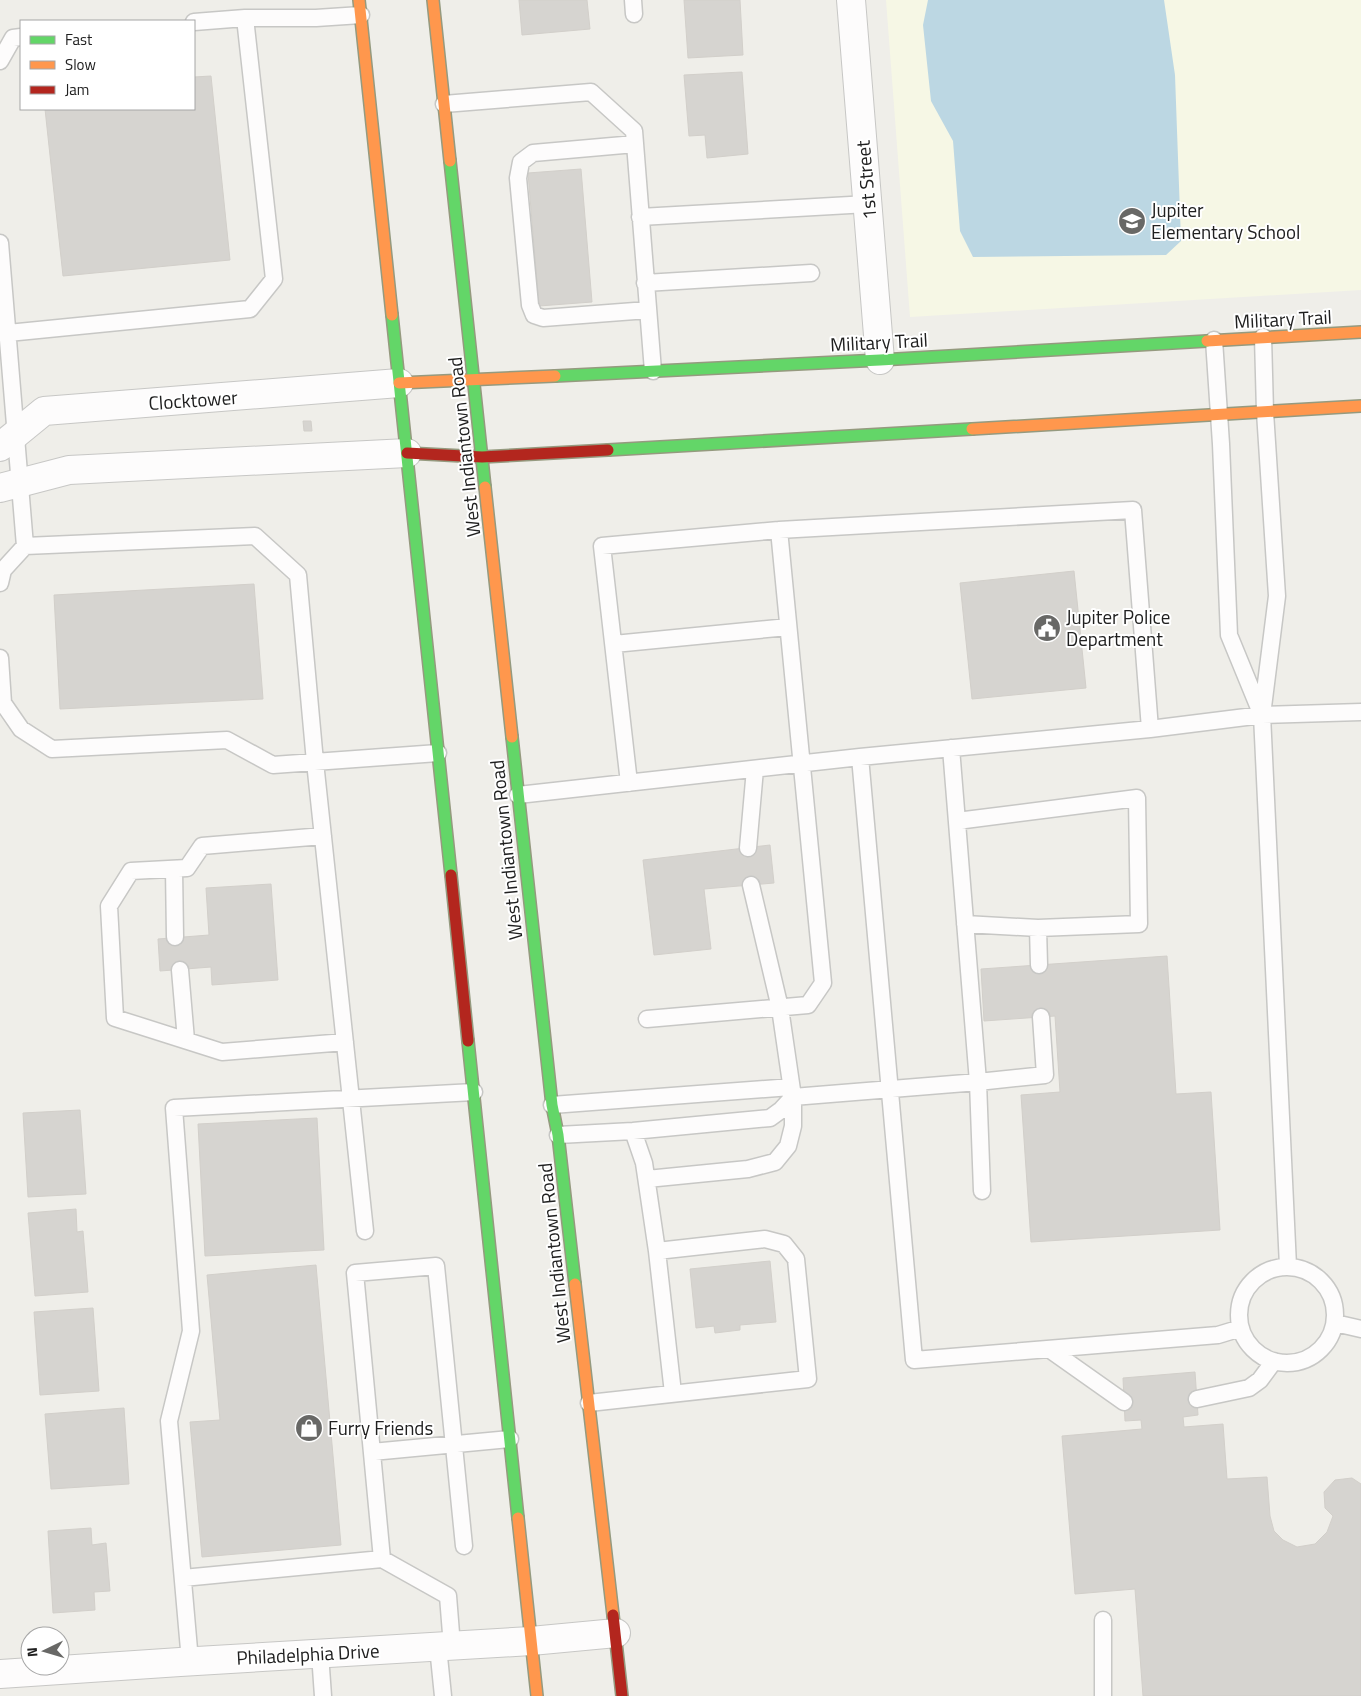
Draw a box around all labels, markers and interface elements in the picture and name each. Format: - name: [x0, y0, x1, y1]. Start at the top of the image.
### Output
- legend: [20, 20, 195, 110]
- text: Fast: [65, 28, 93, 51]
- text: Slow: [65, 53, 96, 76]
- text: Jam: [65, 78, 89, 101]
- street label: 1st Street: [848, 139, 883, 221]
- place label: Jupiter Elementary School: [1151, 195, 1300, 246]
- school or university icon: Jupiter Elementary School: [1117, 206, 1147, 236]
- street label: Military Trail: [1233, 301, 1333, 336]
- street label: Military Trail: [829, 324, 929, 359]
- street label: West Indiantown Road: [440, 355, 487, 539]
- street label: Clocktower: [147, 382, 239, 417]
- place label: Jupiter Police Department: [1066, 602, 1170, 653]
- public building icon: Jupiter Police Department: [1032, 613, 1062, 643]
- street label: West Indiantown Road: [482, 758, 529, 942]
- street label: West Indiantown Road: [530, 1161, 577, 1345]
- shop icon: Furry Friends: [294, 1413, 324, 1443]
- place label: Furry Friends: [328, 1413, 433, 1442]
- north arrow: [20, 1626, 70, 1676]
- street label: Philadelphia Drive: [236, 1635, 380, 1672]
- text: N: [21, 1646, 42, 1658]

